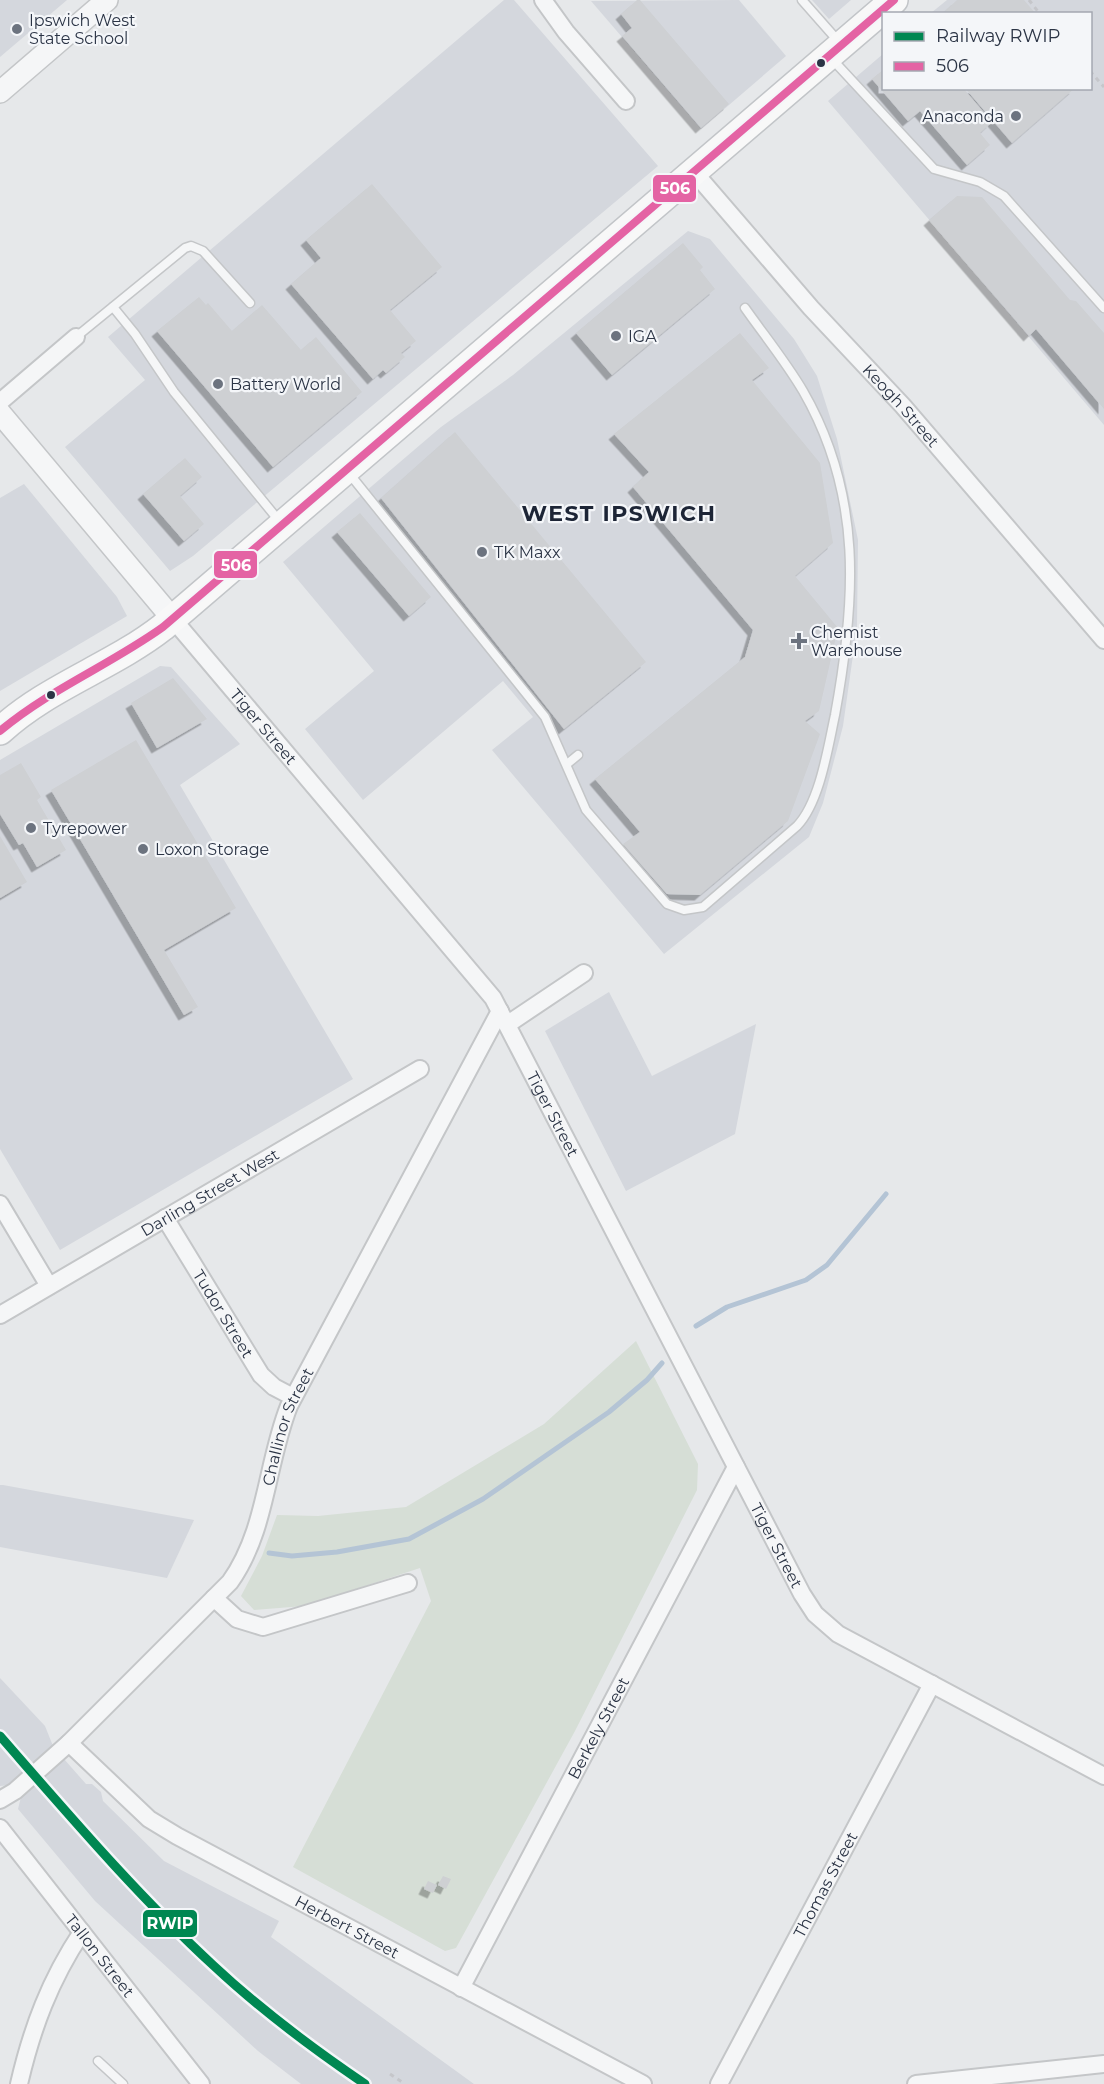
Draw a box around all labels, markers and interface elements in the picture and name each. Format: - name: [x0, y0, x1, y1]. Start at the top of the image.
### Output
- place label: Ipswich West State School: [29, 11, 136, 48]
- legend: [882, 12, 1092, 90]
- marker: Ipswich West State School: [10, 22, 24, 36]
- text: Railway RWIP: [936, 25, 1061, 47]
- text: 506: [936, 55, 969, 77]
- unlabelled marker: [815, 57, 827, 69]
- place label: Anaconda: [922, 107, 1004, 126]
- marker: Anaconda: [1009, 109, 1023, 123]
- line badge: 506: [652, 174, 697, 203]
- text: 506: [660, 179, 690, 198]
- place label: IGA: [628, 327, 657, 346]
- marker: IGA: [609, 329, 623, 343]
- street label: Keogh Street: [859, 360, 944, 451]
- place label: Battery World: [230, 375, 341, 394]
- marker: Battery World: [211, 377, 225, 391]
- district label: WEST IPSWICH: [521, 500, 717, 527]
- place label: TK Maxx: [494, 543, 561, 562]
- marker: TK Maxx: [475, 545, 489, 559]
- line badge: 506: [213, 550, 258, 579]
- text: 506: [221, 556, 251, 575]
- place label: Chemist Warehouse: [811, 623, 902, 660]
- marker: Chemist Warehouse: [792, 634, 806, 648]
- street label: Tiger Street: [226, 685, 301, 769]
- unlabelled marker: [45, 689, 57, 701]
- place label: Tyrepower: [43, 819, 127, 838]
- marker: Tyrepower: [24, 821, 38, 835]
- place label: Loxon Storage: [155, 840, 269, 859]
- marker: Loxon Storage: [136, 842, 150, 856]
- street label: Tiger Street: [523, 1068, 583, 1160]
- street label: Darling Street West: [137, 1144, 283, 1240]
- street label: Tudor Street: [189, 1266, 258, 1361]
- street label: Challinor Street: [258, 1364, 317, 1487]
- street label: Tiger Street: [747, 1500, 807, 1592]
- street label: Berkely Street: [564, 1673, 633, 1782]
- street label: Thomas Street: [789, 1828, 861, 1941]
- street label: Herbert Street: [292, 1891, 403, 1962]
- line badge: RWIP: [142, 1909, 198, 1938]
- street label: Tallon Street: [62, 1910, 139, 2001]
- text: RWIP: [146, 1914, 194, 1933]

